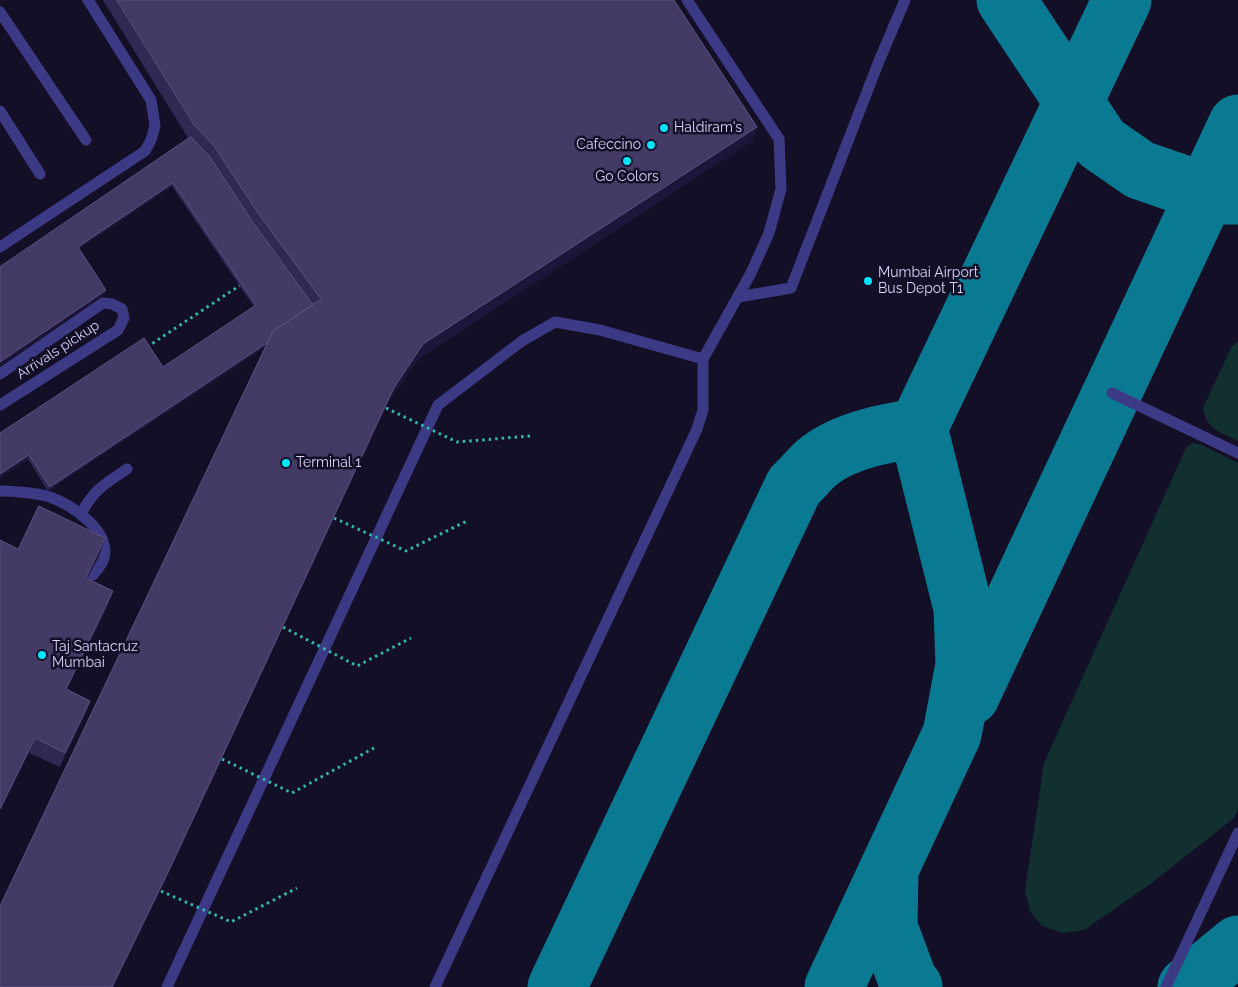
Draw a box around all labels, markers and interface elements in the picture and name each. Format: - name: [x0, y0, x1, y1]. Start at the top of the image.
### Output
- place label: Haldiram's: [674, 120, 742, 136]
- marker: Haldiram's: [658, 122, 670, 134]
- place label: Cafeccino: [576, 137, 641, 153]
- marker: Cafeccino: [645, 139, 657, 151]
- marker: Go Colors: [621, 155, 633, 167]
- place label: Go Colors: [595, 169, 659, 185]
- place label: Mumbai Airport Bus Depot T1: [878, 265, 978, 298]
- marker: Mumbai Airport Bus Depot T1: [862, 275, 874, 287]
- street label: Arrivals pickup: [14, 317, 102, 383]
- place label: Terminal 1: [296, 455, 361, 471]
- marker: Terminal 1: [280, 457, 292, 469]
- place label: Taj Santacruz Mumbai: [52, 639, 138, 672]
- marker: Taj Santacruz Mumbai: [36, 649, 48, 661]

